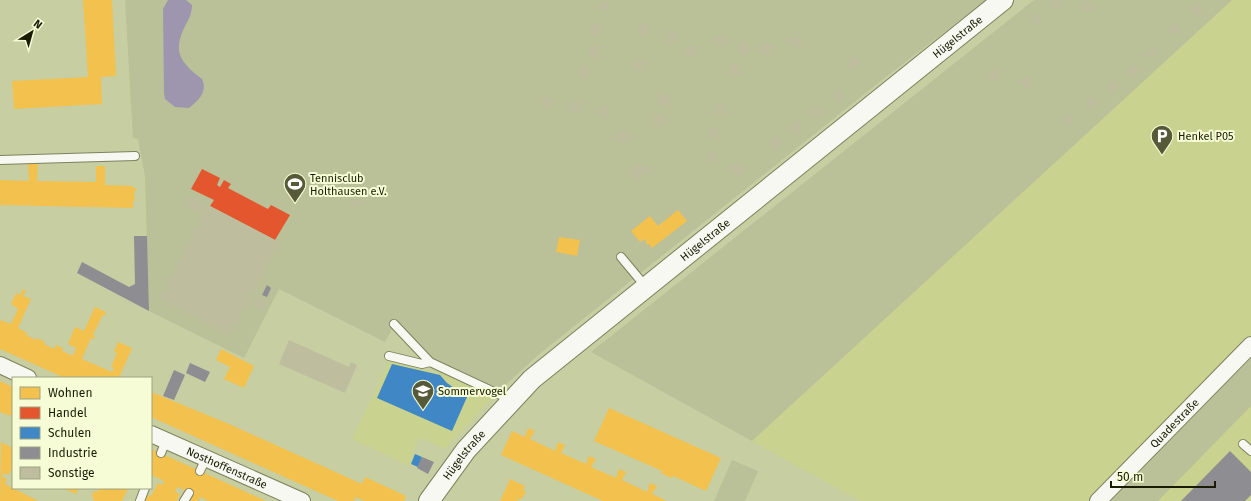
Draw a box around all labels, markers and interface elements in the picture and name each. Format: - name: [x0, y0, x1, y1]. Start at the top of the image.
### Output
- north arrow: [12, 12, 52, 52]
- street label: Hügelstraße: [930, 13, 985, 61]
- text: N: [31, 17, 45, 32]
- parking icon: Henkel P05: [1149, 123, 1175, 156]
- place label: Henkel P05: [1178, 130, 1234, 143]
- sports icon: Tennisclub Holthausen e.V.: [282, 171, 308, 204]
- place label: Tennisclub Holthausen e.V.: [310, 172, 387, 198]
- street label: Hügelstraße: [677, 216, 733, 264]
- legend: [12, 377, 152, 489]
- school or university icon: Sommervogel: [410, 378, 436, 411]
- place label: Sommervogel: [438, 385, 506, 398]
- text: Wohnen: [48, 386, 92, 400]
- street label: Quadestraße: [1147, 396, 1201, 451]
- text: Handel: [48, 406, 87, 420]
- text: Schulen: [48, 426, 91, 440]
- street label: Hügelstraße: [440, 427, 488, 482]
- street label: Nosthoffenstraße: [184, 444, 269, 491]
- text: Industrie: [48, 446, 97, 460]
- scale bar: [1111, 463, 1215, 489]
- text: Sonstige: [48, 466, 95, 480]
- text: 50 m: [1117, 470, 1143, 484]

